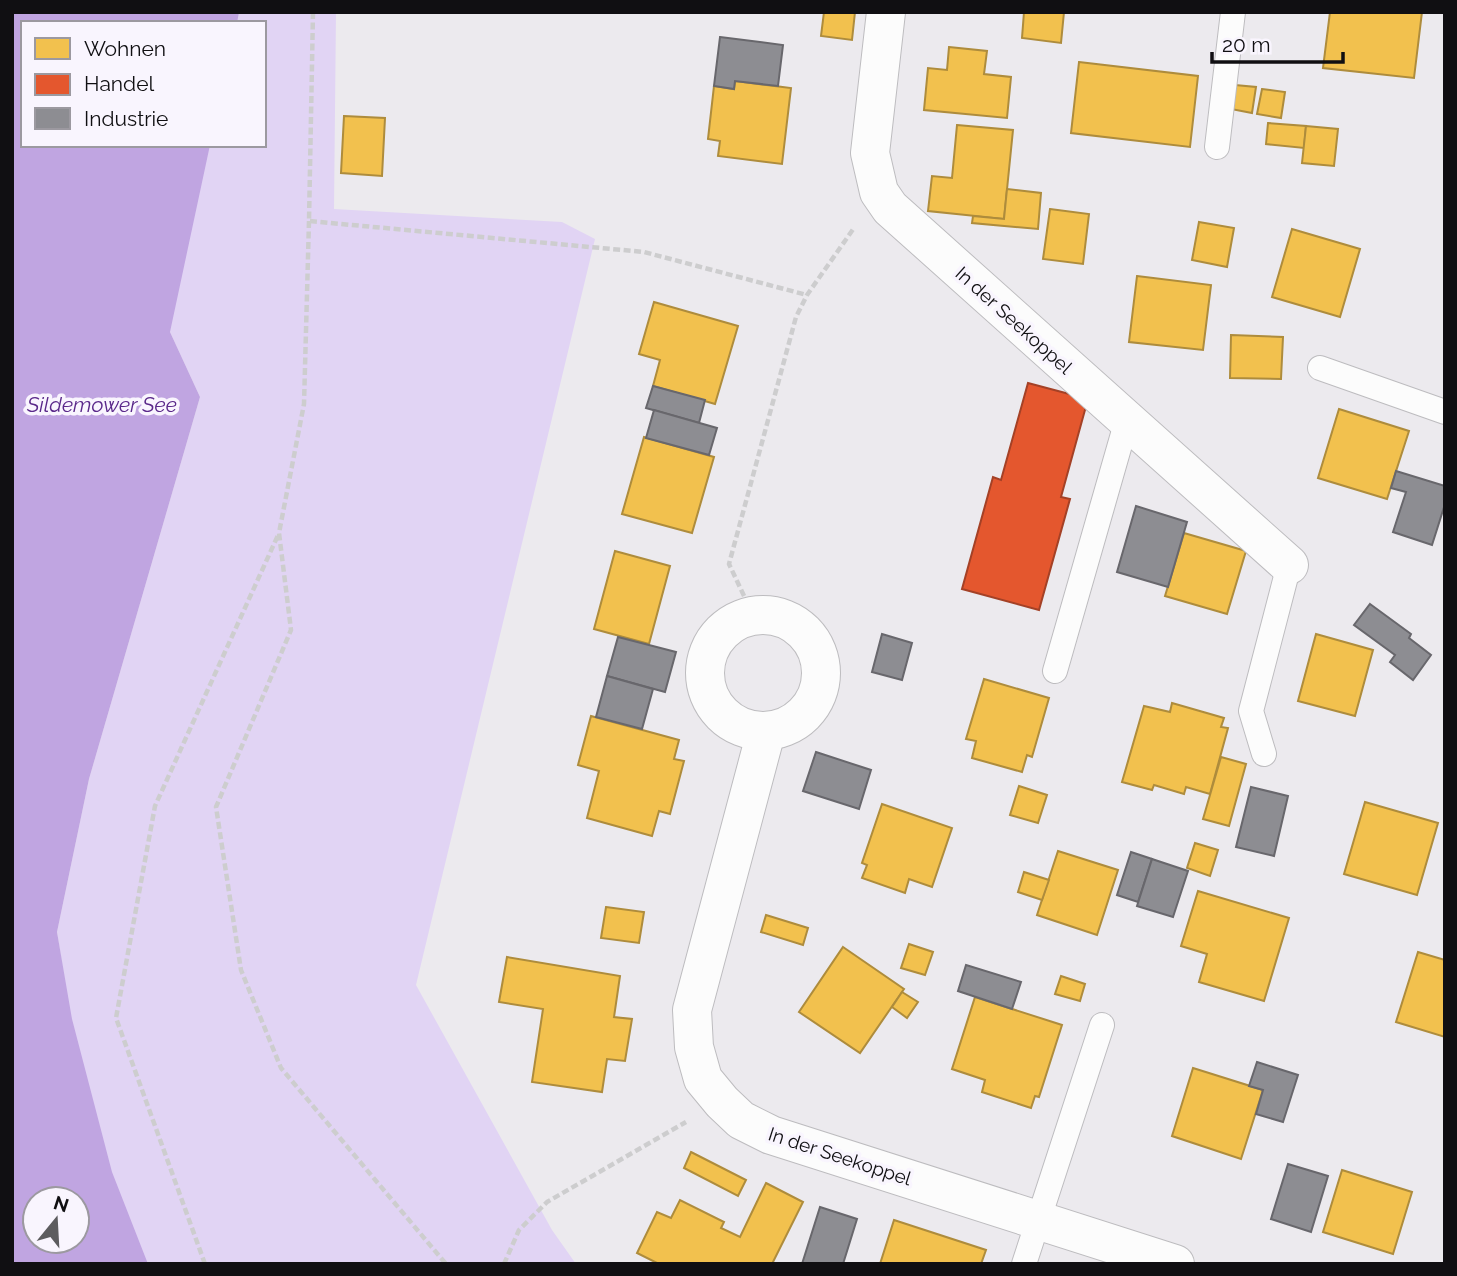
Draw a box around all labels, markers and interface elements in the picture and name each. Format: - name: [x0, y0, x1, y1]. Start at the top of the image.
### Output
- legend: [21, 21, 266, 147]
- scale bar: [1212, 21, 1343, 65]
- text: 20 m: [1222, 32, 1270, 57]
- text: Wohnen: [84, 36, 166, 61]
- text: Handel: [84, 71, 154, 96]
- text: Industrie: [84, 106, 168, 131]
- street label: In der Seekoppel: [951, 262, 1077, 379]
- water label: Sildemower See: [26, 392, 177, 417]
- street label: In der Seekoppel: [766, 1122, 915, 1190]
- north arrow: [21, 1185, 91, 1255]
- text: N: [51, 1191, 72, 1217]

